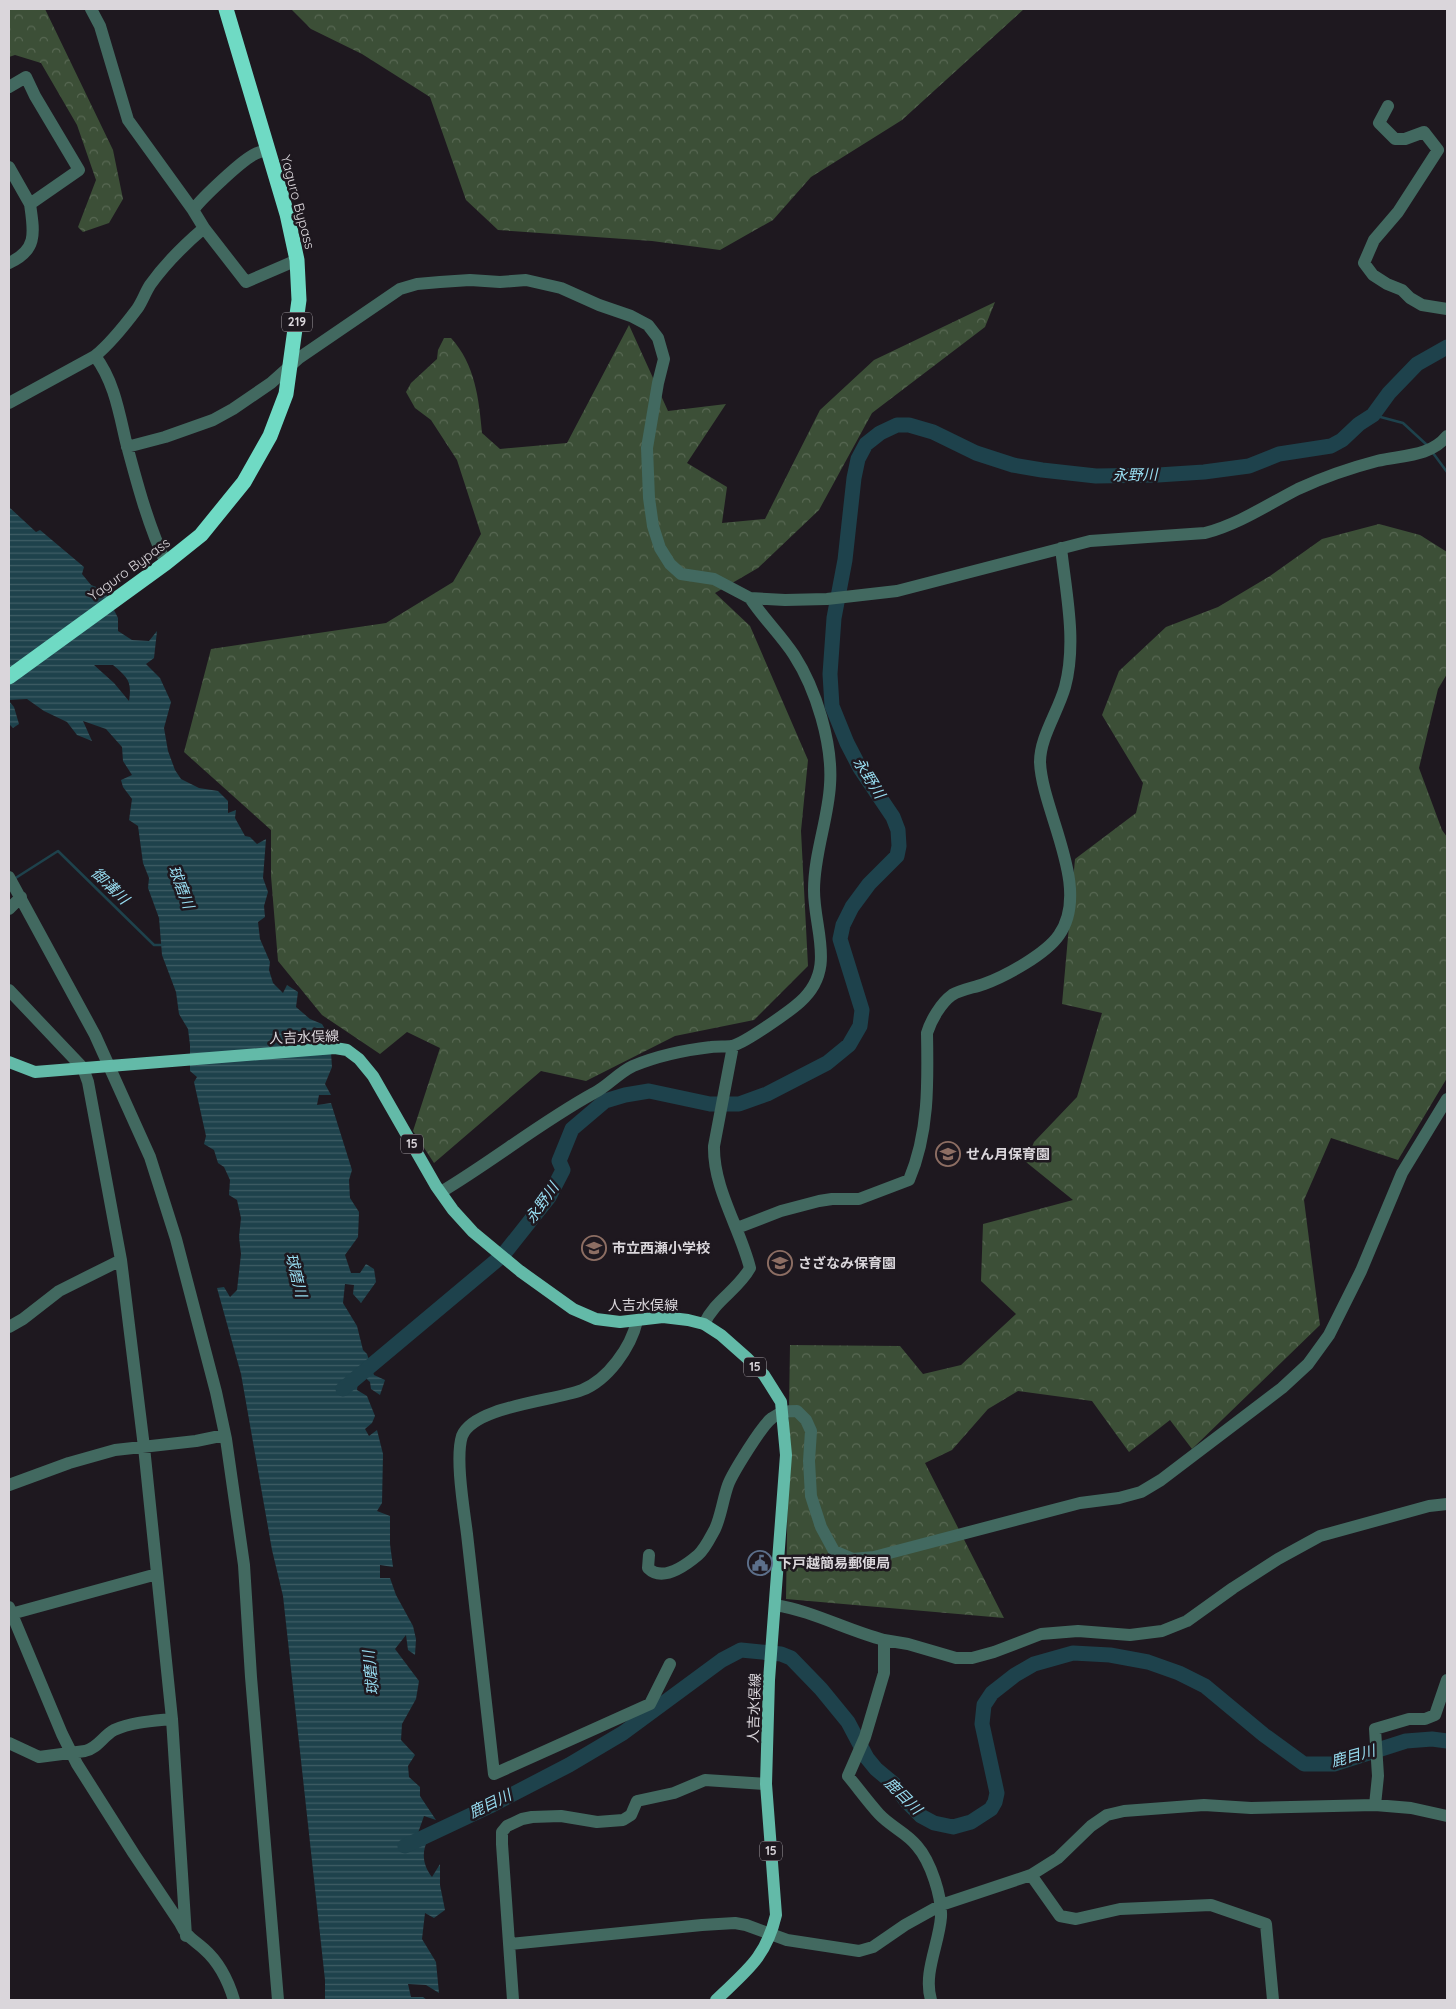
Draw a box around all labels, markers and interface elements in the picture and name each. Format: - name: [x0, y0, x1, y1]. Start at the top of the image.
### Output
- street label: Yaguro Bypass: [277, 153, 319, 251]
- road number: 219: [282, 313, 312, 332]
- water label: 永野川: [1112, 465, 1160, 484]
- street label: Yaguro Bypass: [84, 533, 174, 605]
- water label: 永野川: [849, 754, 890, 804]
- water label: 球磨川: [165, 862, 199, 913]
- water label: 御溝川: [88, 863, 135, 909]
- street label: 人吉水俣線: [269, 1027, 339, 1047]
- road number: 15: [401, 1134, 423, 1154]
- school or university icon: せん月保育園: [935, 1141, 961, 1167]
- place label: せん月保育園: [966, 1145, 1050, 1163]
- water label: 永野川: [521, 1177, 563, 1227]
- school or university icon: 市立西瀬小学校: [581, 1235, 607, 1261]
- place label: 市立西瀬小学校: [612, 1239, 710, 1257]
- school or university icon: さざなみ保育園: [767, 1250, 793, 1276]
- water label: 球磨川: [282, 1251, 312, 1301]
- place label: さざなみ保育園: [798, 1254, 896, 1272]
- street label: 人吉水俣線: [608, 1296, 678, 1314]
- road number: 15: [744, 1358, 766, 1376]
- public building icon: 下戸越簡易郵便局: [747, 1550, 773, 1576]
- place label: 下戸越簡易郵便局: [778, 1554, 890, 1572]
- water label: 球磨川: [358, 1648, 382, 1696]
- street label: 人吉水俣線: [744, 1673, 764, 1743]
- water label: 鹿目川: [1329, 1740, 1379, 1771]
- water label: 鹿目川: [881, 1773, 927, 1820]
- water label: 鹿目川: [465, 1784, 516, 1822]
- road number: 15: [760, 1842, 782, 1860]

